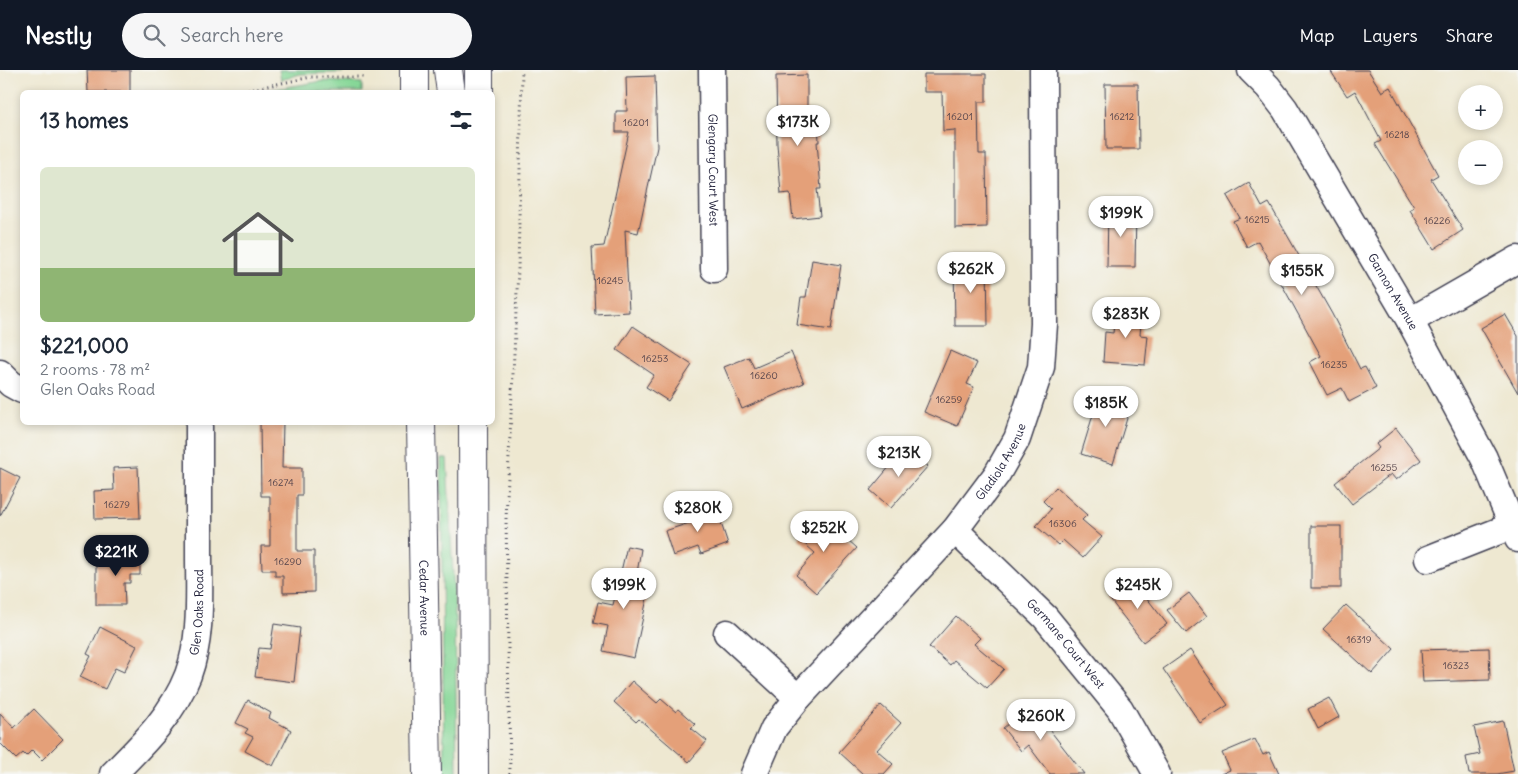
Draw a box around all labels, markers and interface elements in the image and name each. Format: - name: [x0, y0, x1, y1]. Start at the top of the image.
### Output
- search box: [122, 13, 472, 58]
- text: Nestly: [25, 20, 92, 50]
- icon: search: [140, 21, 168, 49]
- text: Search here: [180, 23, 283, 47]
- text: Map: [1299, 24, 1334, 47]
- text: Layers: [1362, 24, 1418, 47]
- text: Share: [1446, 24, 1493, 47]
- map controls: [1458, 85, 1503, 185]
- button: +: [1458, 85, 1503, 130]
- pin: $173K: [763, 104, 833, 147]
- icon: filters: [447, 106, 475, 134]
- text: 13 homes: [40, 107, 128, 134]
- house number: 16201: [947, 110, 973, 123]
- house number: 16212: [1110, 110, 1135, 123]
- text: $173K: [777, 111, 819, 131]
- street label: Glengary Court West: [705, 114, 722, 226]
- house number: 16201: [623, 116, 649, 129]
- house number: 16218: [1385, 128, 1410, 141]
- button: −: [1458, 140, 1503, 185]
- pin: $199K: [1086, 196, 1156, 238]
- icon: home: [213, 199, 303, 289]
- text: $199K: [1099, 202, 1143, 222]
- house number: 16215: [1245, 213, 1270, 226]
- house number: 16226: [1424, 214, 1450, 227]
- street label: Gannon Avenue: [1365, 251, 1421, 332]
- pin: $262K: [936, 252, 1006, 294]
- pin: $155K: [1267, 254, 1337, 296]
- text: $262K: [948, 258, 994, 278]
- text: $155K: [1280, 260, 1324, 280]
- house number: 16245: [597, 274, 624, 287]
- pin: $283K: [1091, 296, 1161, 339]
- text: $283K: [1103, 303, 1149, 323]
- text: $221,000: [40, 332, 129, 359]
- house number: 16253: [642, 352, 669, 365]
- house number: 16235: [1321, 358, 1348, 371]
- text: 2 rooms · 78 m²: [40, 359, 150, 379]
- house number: 16260: [750, 369, 778, 382]
- text: Glen Oaks Road: [40, 379, 155, 399]
- pin: $185K: [1071, 386, 1141, 428]
- text: $185K: [1084, 392, 1128, 412]
- house number: 16259: [936, 393, 963, 406]
- street label: Gladiola Avenue: [972, 421, 1029, 503]
- pin: $213K: [864, 436, 934, 478]
- text: $213K: [878, 442, 920, 462]
- house number: 16255: [1371, 461, 1398, 474]
- house number: 16274: [268, 476, 294, 489]
- pin: $280K: [663, 490, 733, 533]
- text: $280K: [674, 497, 722, 517]
- house number: 16279: [104, 498, 130, 511]
- pin: $252K: [789, 510, 859, 553]
- text: $252K: [801, 517, 847, 537]
- house number: 16306: [1049, 517, 1077, 530]
- pin: $221K: [81, 534, 151, 577]
- text: $221K: [95, 541, 137, 561]
- house number: 16290: [274, 555, 302, 568]
- street label: Cedar Avenue: [416, 560, 433, 636]
- pin: $199K: [589, 568, 659, 610]
- pin: $245K: [1103, 568, 1173, 610]
- street label: Glen Oaks Road: [186, 569, 206, 657]
- text: $199K: [602, 574, 646, 594]
- text: $245K: [1115, 574, 1161, 594]
- street label: Germane Court West: [1024, 595, 1108, 692]
- house number: 16319: [1346, 633, 1372, 646]
- house number: 16323: [1443, 659, 1470, 672]
- pin: $260K: [1006, 698, 1076, 741]
- text: $260K: [1017, 705, 1065, 725]

